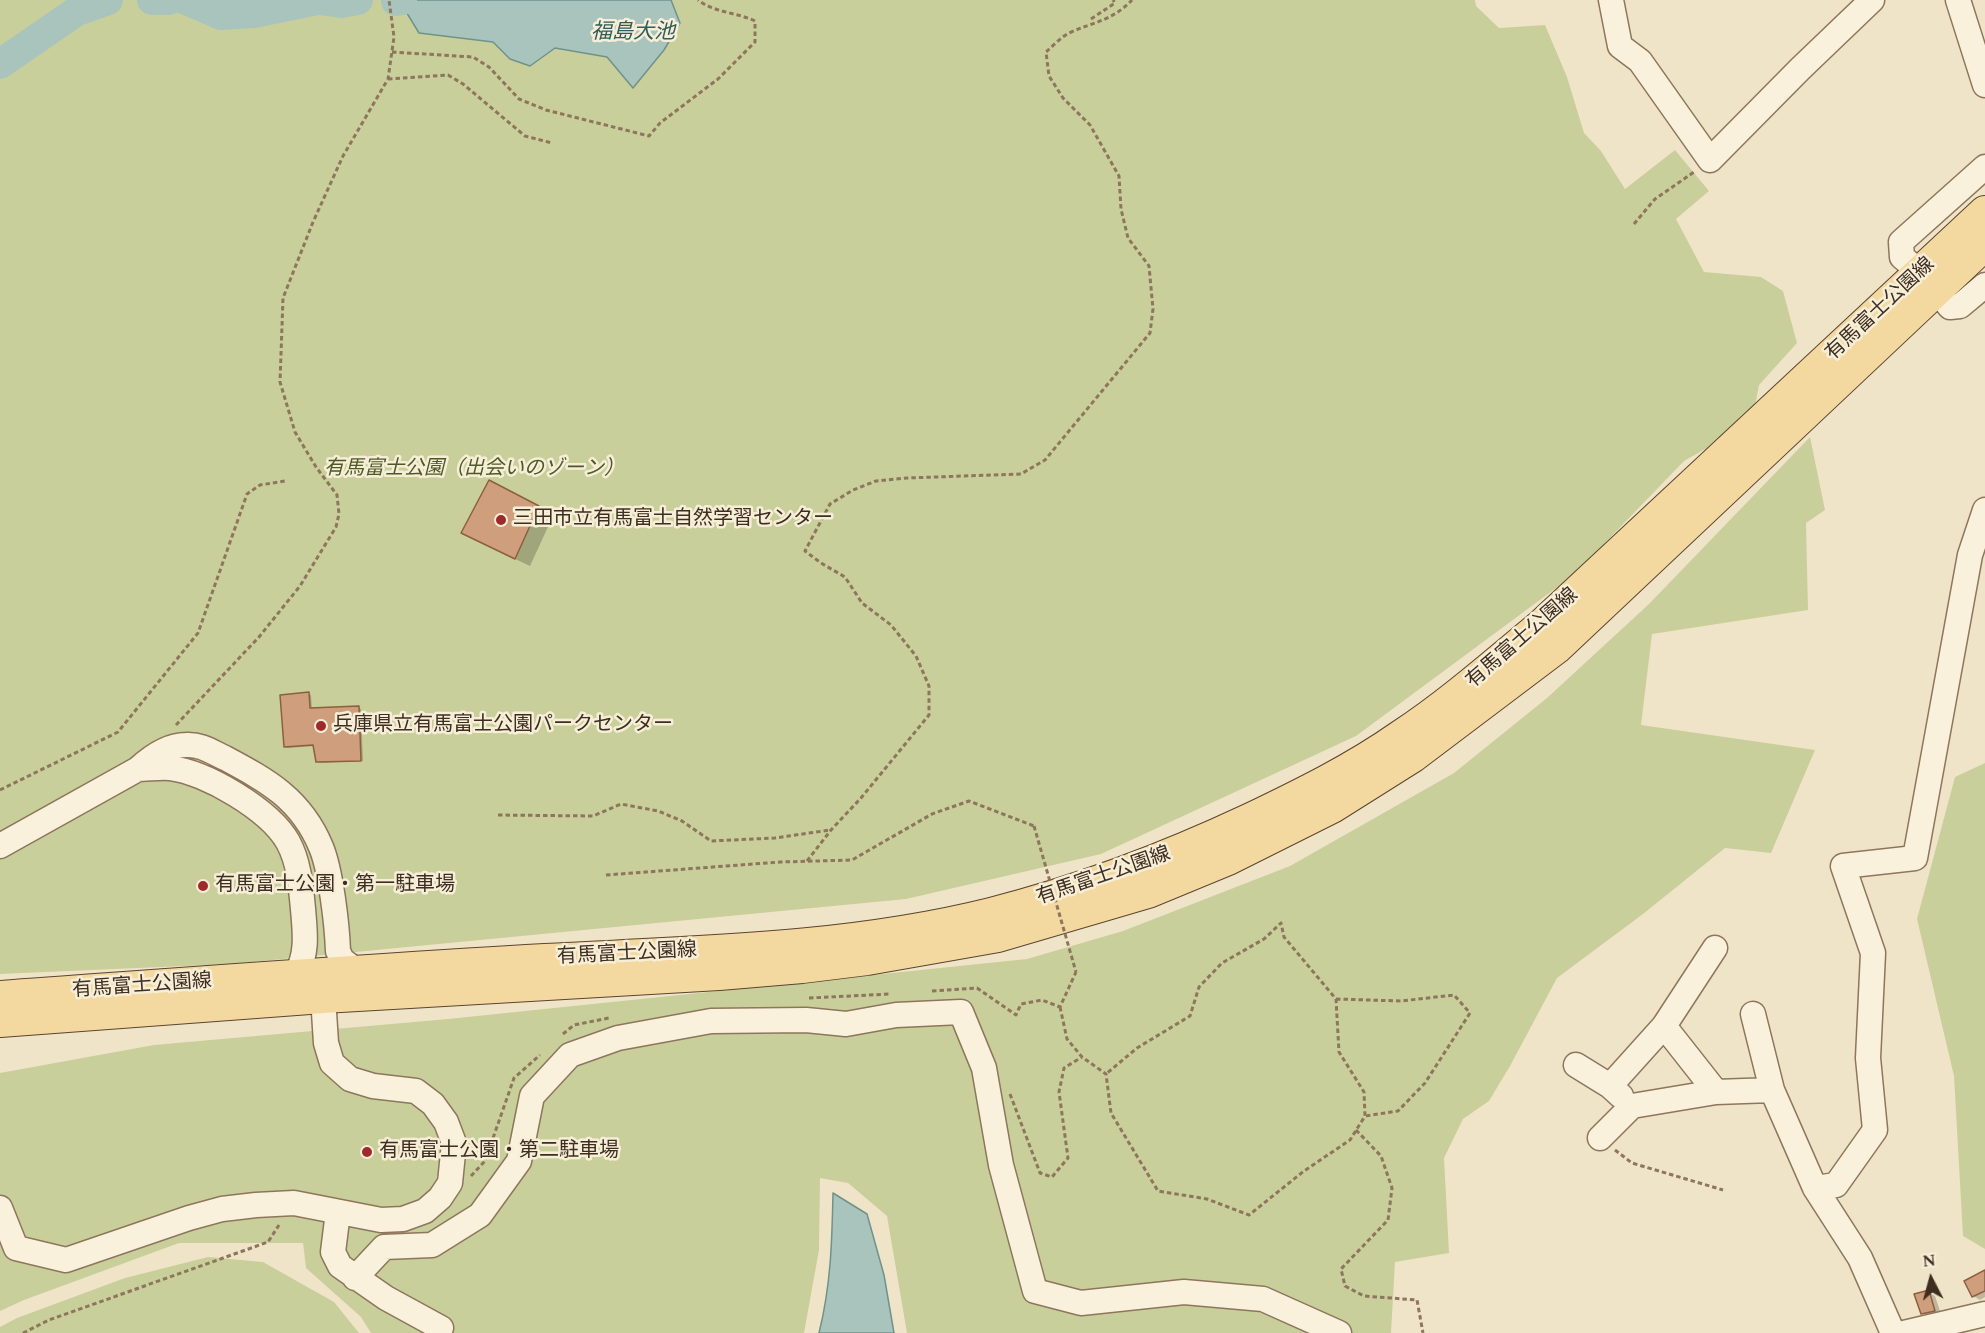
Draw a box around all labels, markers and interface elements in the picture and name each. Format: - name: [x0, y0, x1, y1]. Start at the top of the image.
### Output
- water label: 福島大池: [591, 21, 675, 47]
- street label: 有馬富士公園線: [1822, 253, 1940, 367]
- park label: 有馬富士公園（出会いのゾーン）: [324, 458, 624, 482]
- place label: 三田市立有馬富士自然学習センター: [513, 508, 833, 532]
- marker: 三田市立有馬富士自然学習センター: [494, 513, 508, 527]
- street label: 有馬富士公園線: [1462, 584, 1584, 694]
- place label: 兵庫県立有馬富士公園パークセンター: [333, 714, 673, 738]
- marker: 兵庫県立有馬富士公園パークセンター: [314, 719, 328, 733]
- street label: 有馬富士公園線: [1034, 843, 1174, 911]
- place label: 有馬富士公園・第一駐車場: [215, 874, 455, 898]
- marker: 有馬富士公園・第一駐車場: [196, 879, 210, 893]
- street label: 有馬富士公園線: [556, 939, 698, 971]
- street label: 有馬富士公園線: [71, 970, 213, 1004]
- place label: 有馬富士公園・第二駐車場: [379, 1140, 619, 1164]
- marker: 有馬富士公園・第二駐車場: [360, 1145, 374, 1159]
- text: N: [1921, 1248, 1937, 1274]
- north arrow: [1901, 1249, 1961, 1309]

